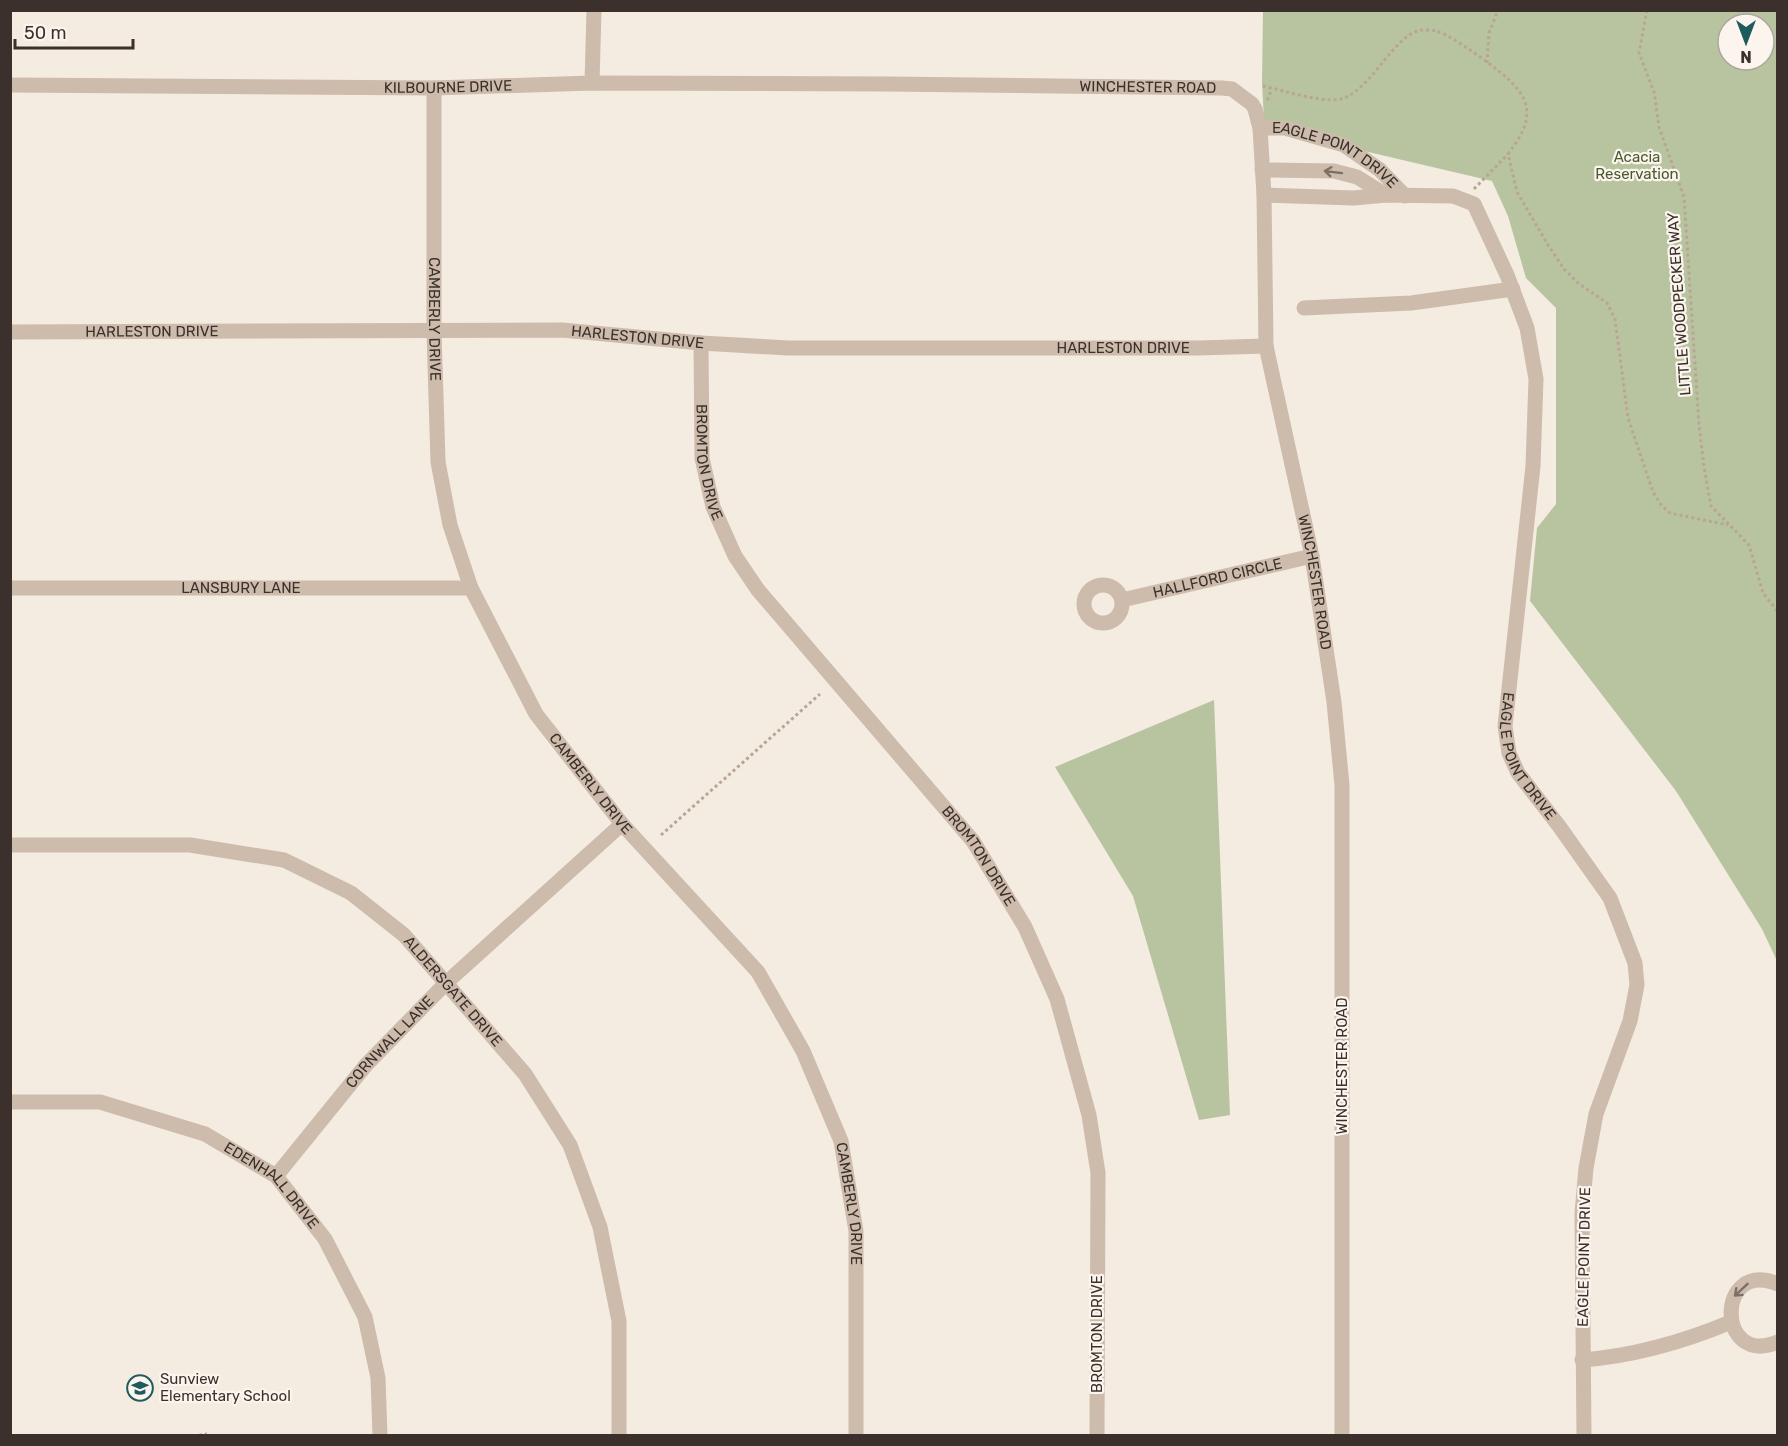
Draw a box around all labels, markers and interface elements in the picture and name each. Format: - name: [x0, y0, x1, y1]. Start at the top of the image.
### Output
- scale bar: [15, 12, 134, 50]
- north arrow: [1716, 12, 1776, 72]
- text: 50 m: [24, 22, 67, 44]
- text: N: [1740, 47, 1752, 66]
- street label: KILBOURNE DRIVE: [384, 77, 513, 97]
- street label: WINCHESTER ROAD: [1079, 77, 1217, 97]
- street label: EAGLE POINT DRIVE: [1272, 118, 1402, 192]
- park label: Acacia Reservation: [1595, 148, 1679, 183]
- one-way arrow: [1324, 167, 1344, 178]
- street label: LITTLE WOODPECKER WAY: [1664, 211, 1694, 396]
- street label: CAMBERLY DRIVE: [425, 257, 445, 381]
- street label: HARLESTON DRIVE: [85, 322, 219, 341]
- street label: HARLESTON DRIVE: [570, 322, 705, 352]
- street label: HARLESTON DRIVE: [1057, 339, 1190, 357]
- street label: BROMTON DRIVE: [692, 404, 727, 523]
- street label: WINCHESTER ROAD: [1294, 513, 1335, 651]
- street label: HALLFORD CIRCLE: [1151, 554, 1284, 602]
- street label: LANSBURY LANE: [181, 579, 301, 597]
- street label: EAGLE POINT DRIVE: [1496, 691, 1560, 823]
- street label: CAMBERLY DRIVE: [545, 729, 636, 838]
- street label: BROMTON DRIVE: [938, 802, 1019, 909]
- street label: ALDERSGATE DRIVE: [400, 932, 506, 1050]
- street label: CORNWALL LANE: [342, 992, 438, 1092]
- street label: WINCHESTER ROAD: [1333, 998, 1351, 1134]
- street label: EDENHALL DRIVE: [221, 1138, 323, 1232]
- street label: CAMBERLY DRIVE: [832, 1141, 865, 1265]
- street label: EAGLE POINT DRIVE: [1574, 1187, 1594, 1327]
- street label: BROMTON DRIVE: [1088, 1275, 1106, 1393]
- one-way arrow: [1734, 1283, 1749, 1297]
- place label: Sunview Elementary School: [160, 1370, 291, 1405]
- school or university icon: Sunview Elementary School: [125, 1373, 155, 1403]

